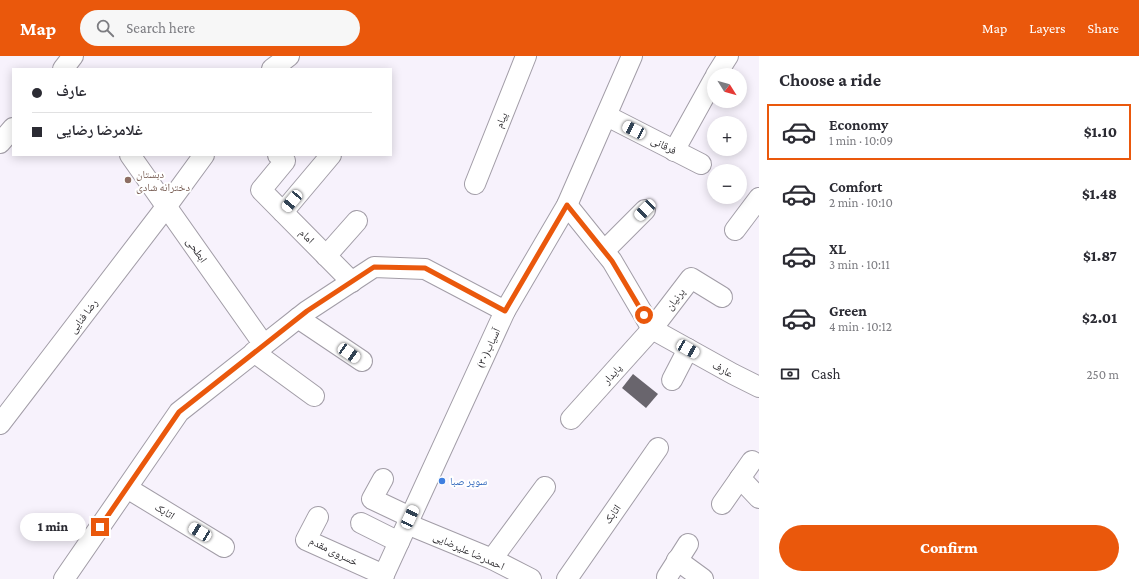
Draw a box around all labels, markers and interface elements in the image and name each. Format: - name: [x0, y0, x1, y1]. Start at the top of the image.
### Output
- search box: [80, 10, 360, 46]
- icon: search: [94, 17, 116, 39]
- text: Map: [20, 18, 56, 39]
- text: Search here: [126, 20, 195, 36]
- text: Map: [982, 20, 1007, 36]
- text: Layers: [1029, 20, 1066, 36]
- text: Share: [1088, 20, 1119, 36]
- north arrow: [707, 68, 747, 108]
- map controls: [707, 68, 747, 204]
- text: Choose a ride: [779, 70, 881, 90]
- text: عارف: [56, 83, 86, 99]
- street label: پیام: [492, 110, 511, 130]
- icon: car: [781, 114, 817, 150]
- button: +: [707, 116, 747, 156]
- text: Economy: [829, 117, 888, 133]
- car: [621, 119, 647, 141]
- text: غلامرضا رضایی: [56, 122, 143, 138]
- text: $1.10: [1084, 124, 1117, 140]
- text: 1 min · 10:09: [829, 133, 893, 148]
- street label: فرقانی: [649, 134, 679, 158]
- button: −: [707, 164, 747, 204]
- place label: دبستان دخترانه شادی: [136, 168, 190, 194]
- marker: دبستان دخترانه شادی: [123, 175, 133, 185]
- icon: car: [781, 176, 817, 212]
- text: Comfort: [829, 179, 883, 195]
- text: $1.48: [1082, 186, 1117, 202]
- car: [280, 188, 304, 214]
- text: 2 min · 10:10: [829, 195, 893, 210]
- car: [632, 197, 658, 223]
- street label: امام: [296, 226, 317, 247]
- street label: ابطحی: [183, 235, 210, 265]
- icon: car: [781, 238, 817, 274]
- text: XL: [829, 241, 846, 257]
- text: $1.87: [1083, 248, 1117, 264]
- text: 3 min · 10:11: [829, 257, 890, 272]
- street label: پرنیان: [663, 286, 688, 313]
- street label: رضا فنایی: [66, 297, 101, 336]
- icon: car: [781, 300, 817, 336]
- text: Green: [829, 303, 867, 319]
- route start: [635, 306, 653, 324]
- text: $2.01: [1082, 310, 1117, 326]
- text: 4 min · 10:12: [829, 319, 892, 334]
- street label: آسیاب(۳۰): [474, 326, 503, 370]
- car: [675, 338, 701, 360]
- car: [336, 341, 362, 365]
- street label: عارف: [711, 358, 736, 380]
- street label: پایدار: [599, 361, 625, 388]
- icon: cash: [779, 363, 801, 385]
- text: Cash: [811, 366, 841, 382]
- text: 250 m: [1086, 367, 1119, 382]
- place label: سوپر صبا: [450, 475, 487, 488]
- marker: سوپر صبا: [437, 476, 447, 486]
- street label: اتابک: [153, 500, 177, 522]
- street label: اتابک: [601, 502, 623, 526]
- car: [399, 504, 421, 530]
- callout: 1 min: [20, 513, 86, 541]
- route end: [91, 518, 109, 536]
- text: 1 min: [38, 519, 68, 534]
- car: [187, 521, 213, 543]
- button: Confirm: [779, 525, 1119, 571]
- street label: احمدرضا علیرضایی: [431, 530, 506, 573]
- street label: خسروی مقدم: [307, 534, 360, 569]

